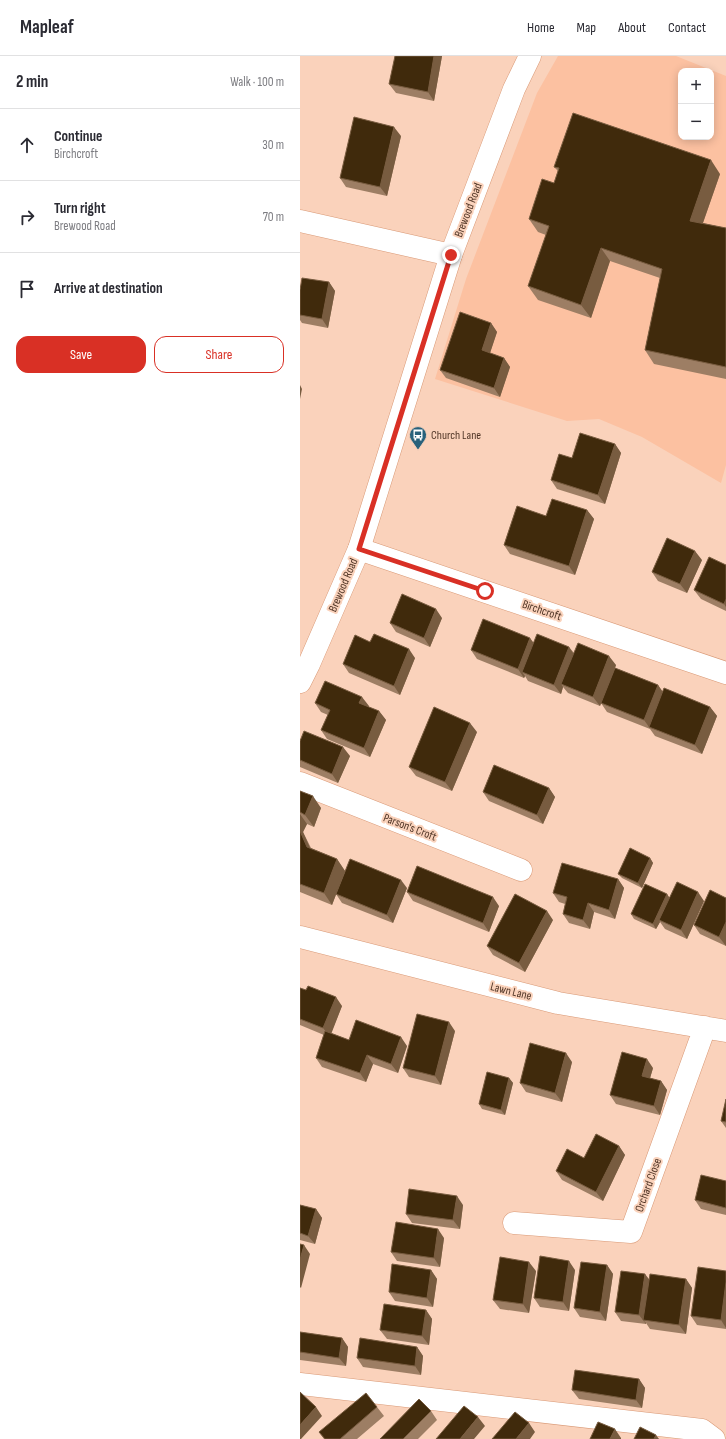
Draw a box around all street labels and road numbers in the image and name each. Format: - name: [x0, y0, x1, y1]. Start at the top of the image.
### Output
- street label: Brewood Road: [451, 181, 486, 239]
- street label: Brewood Road: [325, 556, 361, 614]
- street label: Birchcroft: [520, 597, 564, 624]
- street label: Parson's Croft: [381, 810, 439, 845]
- street label: Lawn Lane: [489, 979, 533, 1004]
- street label: Orchard Close: [632, 1156, 665, 1214]

